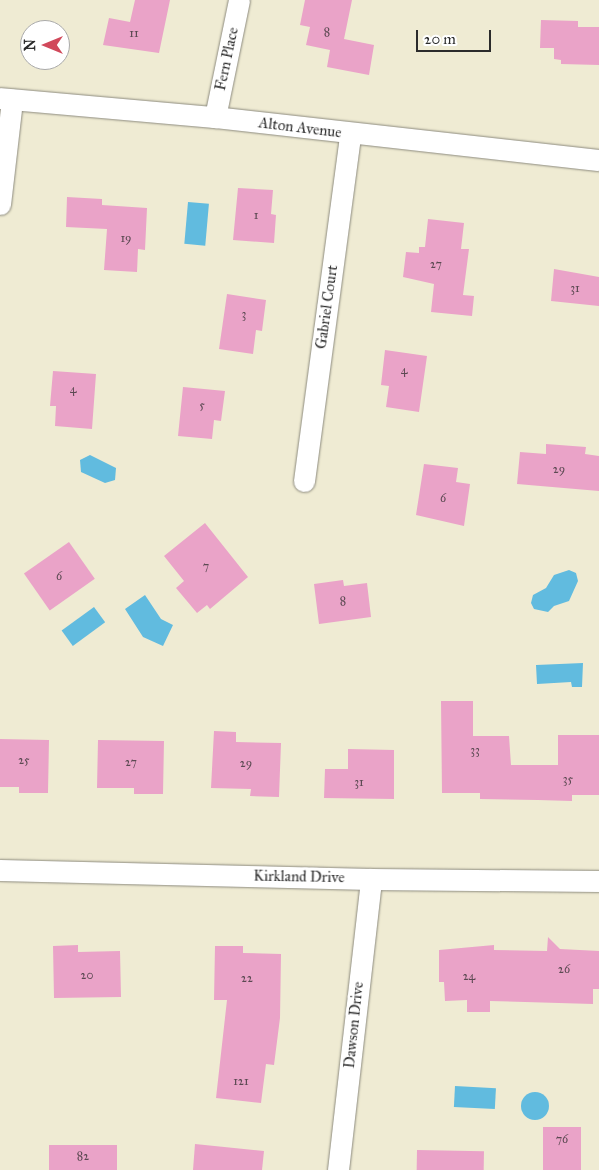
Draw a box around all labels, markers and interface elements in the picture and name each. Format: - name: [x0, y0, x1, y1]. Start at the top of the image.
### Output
- north arrow: [20, 20, 70, 70]
- scale bar: [419, 20, 494, 52]
- street label: Fern Place: [212, 26, 242, 92]
- house number: 8: [324, 26, 330, 40]
- house number: 11: [129, 27, 139, 41]
- text: 20 m: [424, 30, 456, 48]
- text: N: [22, 39, 39, 51]
- street label: Alton Avenue: [257, 114, 343, 142]
- house number: 1: [254, 209, 258, 223]
- house number: 19: [120, 232, 132, 246]
- house number: 27: [430, 258, 442, 272]
- street label: Gabriel Court: [312, 264, 342, 350]
- house number: 31: [570, 282, 580, 296]
- house number: 3: [242, 308, 246, 322]
- house number: 4: [401, 364, 407, 378]
- house number: 4: [70, 383, 76, 397]
- house number: 5: [199, 399, 205, 413]
- house number: 29: [553, 463, 565, 477]
- house number: 6: [440, 492, 446, 506]
- house number: 7: [203, 560, 209, 574]
- house number: 6: [56, 570, 62, 584]
- house number: 8: [340, 595, 346, 609]
- house number: 33: [470, 744, 480, 758]
- house number: 25: [18, 754, 30, 768]
- house number: 27: [125, 756, 137, 770]
- house number: 29: [240, 757, 252, 771]
- house number: 35: [563, 773, 573, 787]
- house number: 31: [354, 776, 364, 790]
- street label: Kirkland Drive: [253, 867, 345, 887]
- house number: 26: [558, 963, 570, 977]
- house number: 20: [81, 969, 93, 983]
- house number: 24: [463, 970, 475, 984]
- house number: 22: [241, 972, 253, 986]
- street label: Dawson Drive: [340, 981, 368, 1069]
- house number: 121: [233, 1075, 249, 1089]
- house number: 76: [556, 1133, 568, 1147]
- house number: 82: [77, 1150, 89, 1164]

